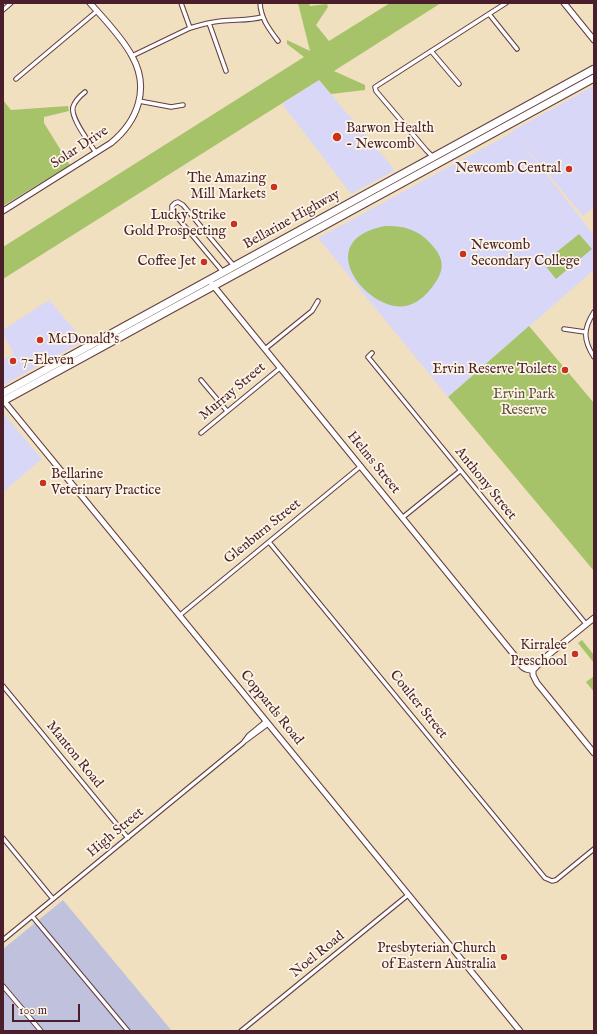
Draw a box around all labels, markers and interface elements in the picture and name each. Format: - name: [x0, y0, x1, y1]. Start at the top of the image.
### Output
- place label: Barwon Health - Newcomb: [346, 121, 434, 154]
- street label: Solar Drive: [48, 123, 112, 173]
- marker: Barwon Health - Newcomb: [331, 131, 343, 143]
- place label: Newcomb Central: [455, 161, 561, 177]
- marker: Newcomb Central: [564, 164, 574, 174]
- place label: The Amazing Mill Markets: [187, 171, 266, 204]
- marker: The Amazing Mill Markets: [269, 182, 279, 192]
- street label: Bellarine Highway: [241, 187, 343, 253]
- place label: Lucky Strike Gold Prospecting: [124, 208, 226, 240]
- marker: Lucky Strike Gold Prospecting: [229, 219, 239, 229]
- place label: Newcomb Secondary College: [471, 238, 580, 270]
- marker: Newcomb Secondary College: [458, 249, 468, 259]
- place label: Coffee Jet: [138, 254, 196, 270]
- marker: Coffee Jet: [199, 257, 209, 267]
- place label: McDonald's: [48, 332, 119, 348]
- marker: McDonald's: [35, 335, 45, 345]
- place label: 7-Eleven: [21, 353, 74, 369]
- marker: 7-Eleven: [8, 356, 18, 366]
- street label: Murray Street: [197, 359, 269, 425]
- place label: Ervin Reserve Toilets: [432, 362, 557, 378]
- marker: Ervin Reserve Toilets: [560, 365, 570, 375]
- park label: Ervin Park Reserve: [493, 387, 555, 420]
- street label: Helms Street: [343, 428, 403, 498]
- street label: Anthony Street: [451, 444, 519, 524]
- place label: Bellarine Veterinary Practice: [51, 467, 161, 500]
- marker: Bellarine Veterinary Practice: [38, 478, 48, 488]
- street label: Glenburn Street: [221, 496, 305, 568]
- place label: Kirralee Preschool: [510, 638, 567, 670]
- marker: Kirralee Preschool: [570, 649, 580, 659]
- street label: Coppards Road: [236, 667, 306, 749]
- street label: Coulter Street: [385, 668, 451, 742]
- street label: Manton Road: [42, 718, 106, 792]
- street label: High Street: [84, 805, 148, 861]
- street label: Noel Road: [288, 928, 348, 982]
- place label: Presbyterian Church of Eastern Australia: [377, 941, 496, 974]
- marker: Presbyterian Church of Eastern Australia: [499, 952, 509, 962]
- scale bar: [14, 996, 82, 1022]
- text: 100 m: [19, 1003, 47, 1018]

